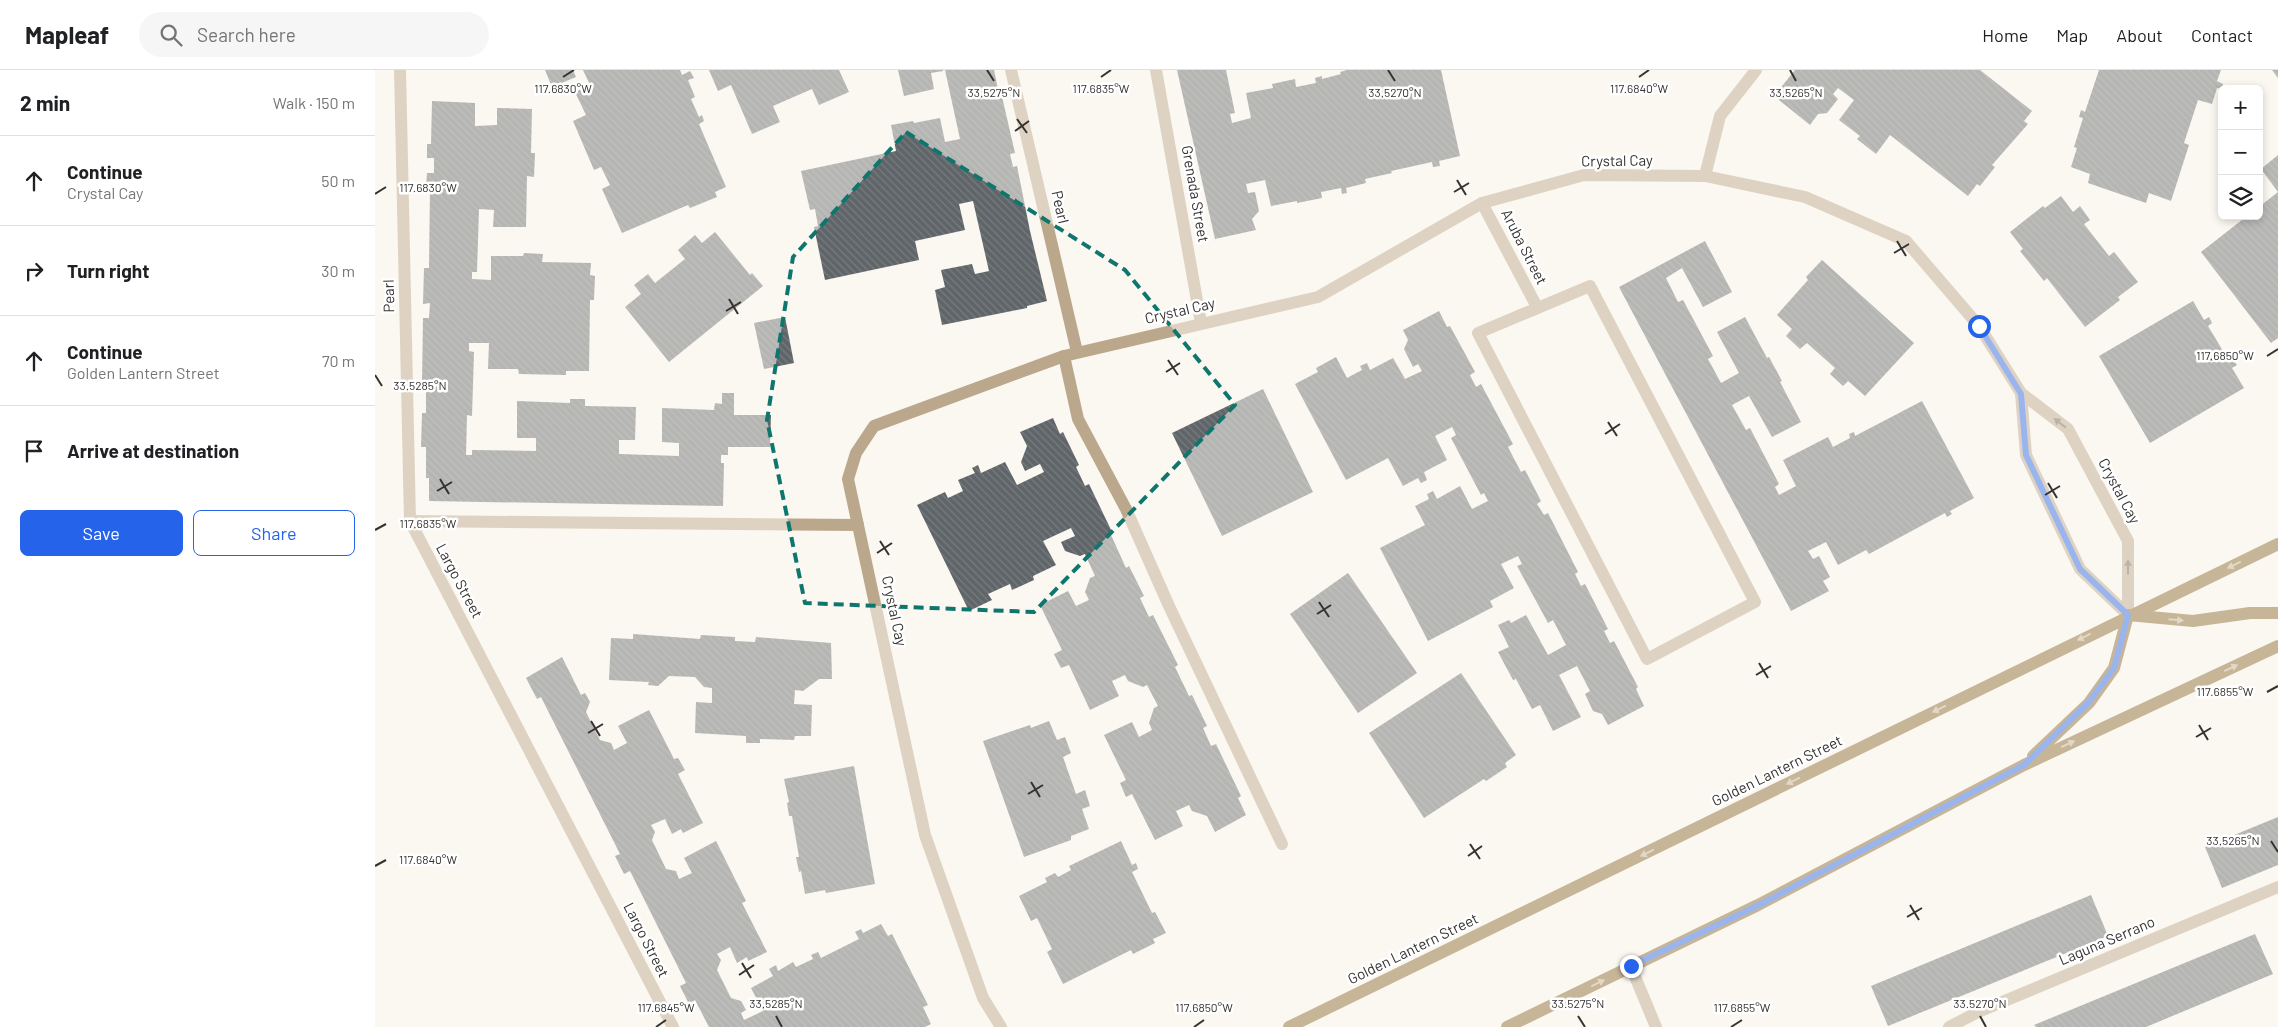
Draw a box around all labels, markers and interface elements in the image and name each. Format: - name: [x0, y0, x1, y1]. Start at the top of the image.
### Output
- search box: [139, 12, 489, 57]
- text: Mapleaf: [25, 20, 109, 49]
- icon: search: [157, 21, 185, 49]
- text: Search here: [197, 23, 296, 46]
- text: Home: [1982, 24, 2028, 46]
- text: Map: [2056, 24, 2088, 46]
- text: About: [2116, 24, 2163, 46]
- text: Contact: [2191, 24, 2253, 46]
- text: 117.6830°W: [534, 81, 592, 95]
- text: 117.6835°W: [1073, 81, 1130, 95]
- text: 117.6840°W: [1610, 81, 1668, 95]
- text: 33.5275°N: [968, 85, 1020, 99]
- text: 33.5270°N: [1368, 85, 1422, 99]
- text: 33.5265°N: [1769, 85, 1823, 99]
- map controls: [2218, 85, 2263, 220]
- button: +: [2218, 85, 2263, 130]
- text: 2 min: [20, 90, 70, 115]
- text: Walk · 150 m: [273, 93, 355, 112]
- button: −: [2218, 130, 2263, 175]
- street label: Grenada Street: [1179, 144, 1213, 244]
- street label: Crystal Cay: [1581, 150, 1653, 170]
- text: Continue: [67, 160, 143, 183]
- icon: ahead: [20, 167, 48, 195]
- text: 50 m: [321, 171, 355, 190]
- button: layers: [2218, 175, 2263, 220]
- text: 117.6830°W: [399, 180, 457, 194]
- text: Crystal Cay: [67, 183, 143, 202]
- street label: Pearl: [1048, 189, 1073, 225]
- street label: Aruba Street: [1498, 206, 1552, 287]
- icon: right: [20, 257, 48, 285]
- text: Turn right: [67, 259, 149, 282]
- text: 30 m: [321, 261, 355, 280]
- street label: Pearl: [379, 279, 397, 313]
- street label: Crystal Cay: [1143, 293, 1217, 327]
- route start: [1968, 315, 1991, 338]
- text: Continue: [67, 340, 143, 363]
- icon: ahead: [20, 347, 48, 375]
- text: 117.6850°W: [2196, 348, 2254, 362]
- text: 70 m: [322, 351, 355, 370]
- text: Golden Lantern Street: [67, 363, 220, 382]
- text: 33.5285°N: [393, 378, 447, 392]
- one-way arrow: [2053, 418, 2067, 428]
- icon: arrive: [20, 437, 48, 465]
- text: Arrive at destination: [67, 439, 239, 462]
- street label: Crystal Cay: [2095, 455, 2145, 526]
- button: Save: [20, 510, 183, 556]
- button: Share: [193, 510, 355, 556]
- text: 117.6835°W: [400, 516, 457, 530]
- street label: Largo Street: [433, 540, 487, 621]
- one-way arrow: [2124, 558, 2132, 574]
- one-way arrow: [2227, 561, 2241, 569]
- street label: Crystal Cay: [879, 574, 911, 648]
- one-way arrow: [2169, 616, 2185, 624]
- one-way arrow: [2077, 633, 2091, 641]
- one-way arrow: [2224, 664, 2238, 672]
- text: 117.6855°W: [2197, 684, 2254, 698]
- one-way arrow: [1932, 705, 1946, 713]
- street label: Golden Lantern Street: [1708, 731, 1845, 810]
- one-way arrow: [2061, 740, 2075, 748]
- one-way arrow: [1786, 777, 1800, 785]
- text: 33.5265°N: [2206, 833, 2260, 847]
- one-way arrow: [1640, 849, 1654, 857]
- text: 117.6840°W: [399, 852, 457, 866]
- street label: Largo Street: [620, 899, 673, 980]
- street label: Golden Lantern Street: [1344, 909, 1481, 988]
- street label: Laguna Serrano: [2056, 912, 2157, 968]
- route end: [1620, 955, 1643, 978]
- one-way arrow: [1591, 979, 1605, 987]
- text: 33.5285°N: [749, 996, 803, 1010]
- text: 33.5275°N: [1552, 996, 1604, 1010]
- text: 33.5270°N: [1953, 996, 2007, 1010]
- text: 117.6845°W: [637, 1000, 695, 1014]
- text: 117.6850°W: [1175, 1000, 1233, 1014]
- text: 117.6855°W: [1714, 1000, 1771, 1014]

